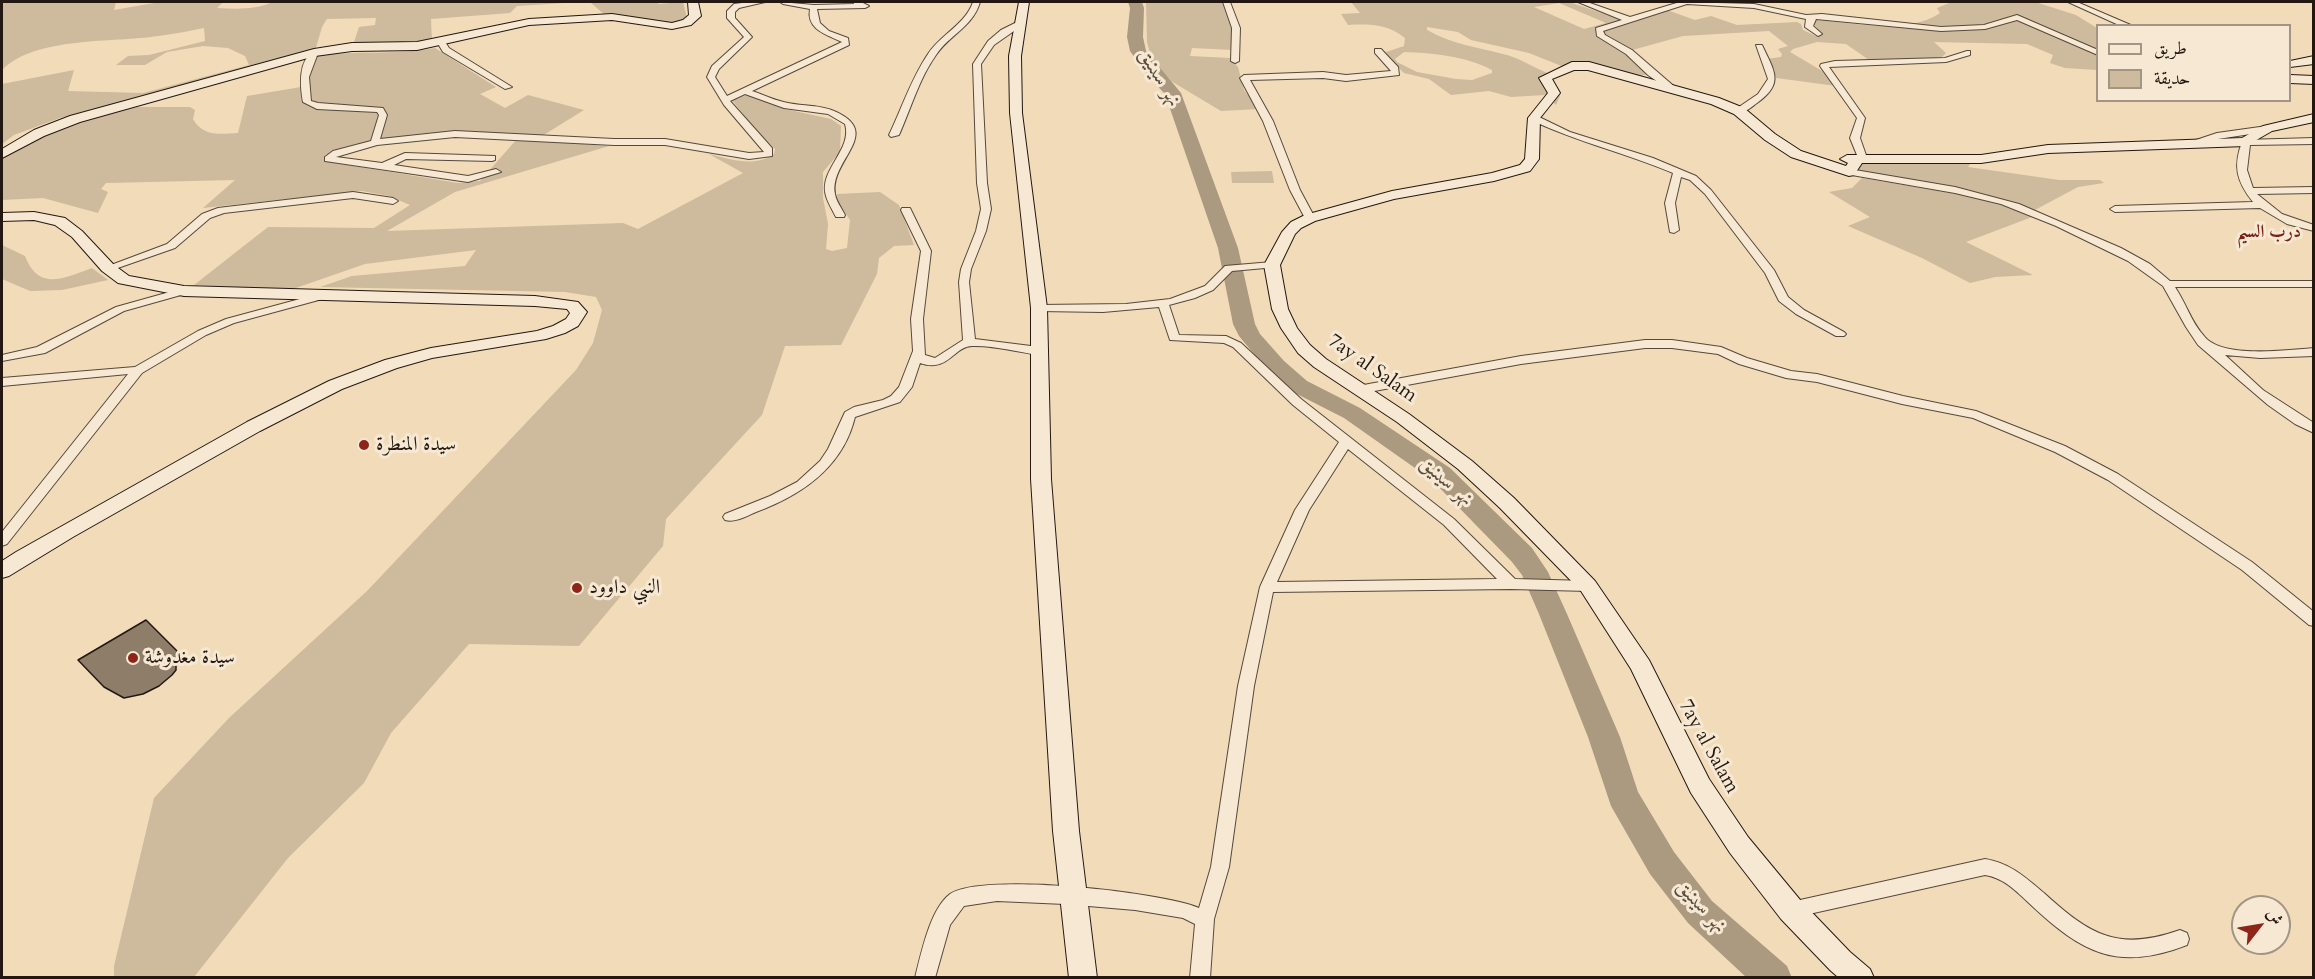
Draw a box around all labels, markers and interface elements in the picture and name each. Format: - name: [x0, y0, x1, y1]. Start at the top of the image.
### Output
- legend: [2096, 24, 2291, 102]
- text: طريق: [2154, 36, 2187, 61]
- water label: نهر سينيق: [1132, 44, 1186, 112]
- text: حديقة: [2154, 66, 2190, 91]
- district label: درب السيم: [2237, 222, 2301, 244]
- street label: 7ay al Salam: [1323, 330, 1421, 408]
- place label: سيدة المنطرة: [376, 433, 456, 457]
- marker: سيدة المنطرة: [357, 438, 371, 452]
- water label: نهر سينيق: [1413, 451, 1479, 513]
- place label: النبي داوود: [589, 576, 660, 600]
- marker: النبي داوود: [570, 581, 584, 595]
- place label: سيدة مغدوشة: [145, 646, 235, 670]
- marker: سيدة مغدوشة: [126, 651, 140, 665]
- street label: 7ay al Salam: [1672, 696, 1744, 798]
- water label: نهر سينيق: [1670, 875, 1732, 939]
- north arrow: [2231, 895, 2291, 955]
- text: ش: [2261, 904, 2288, 929]

